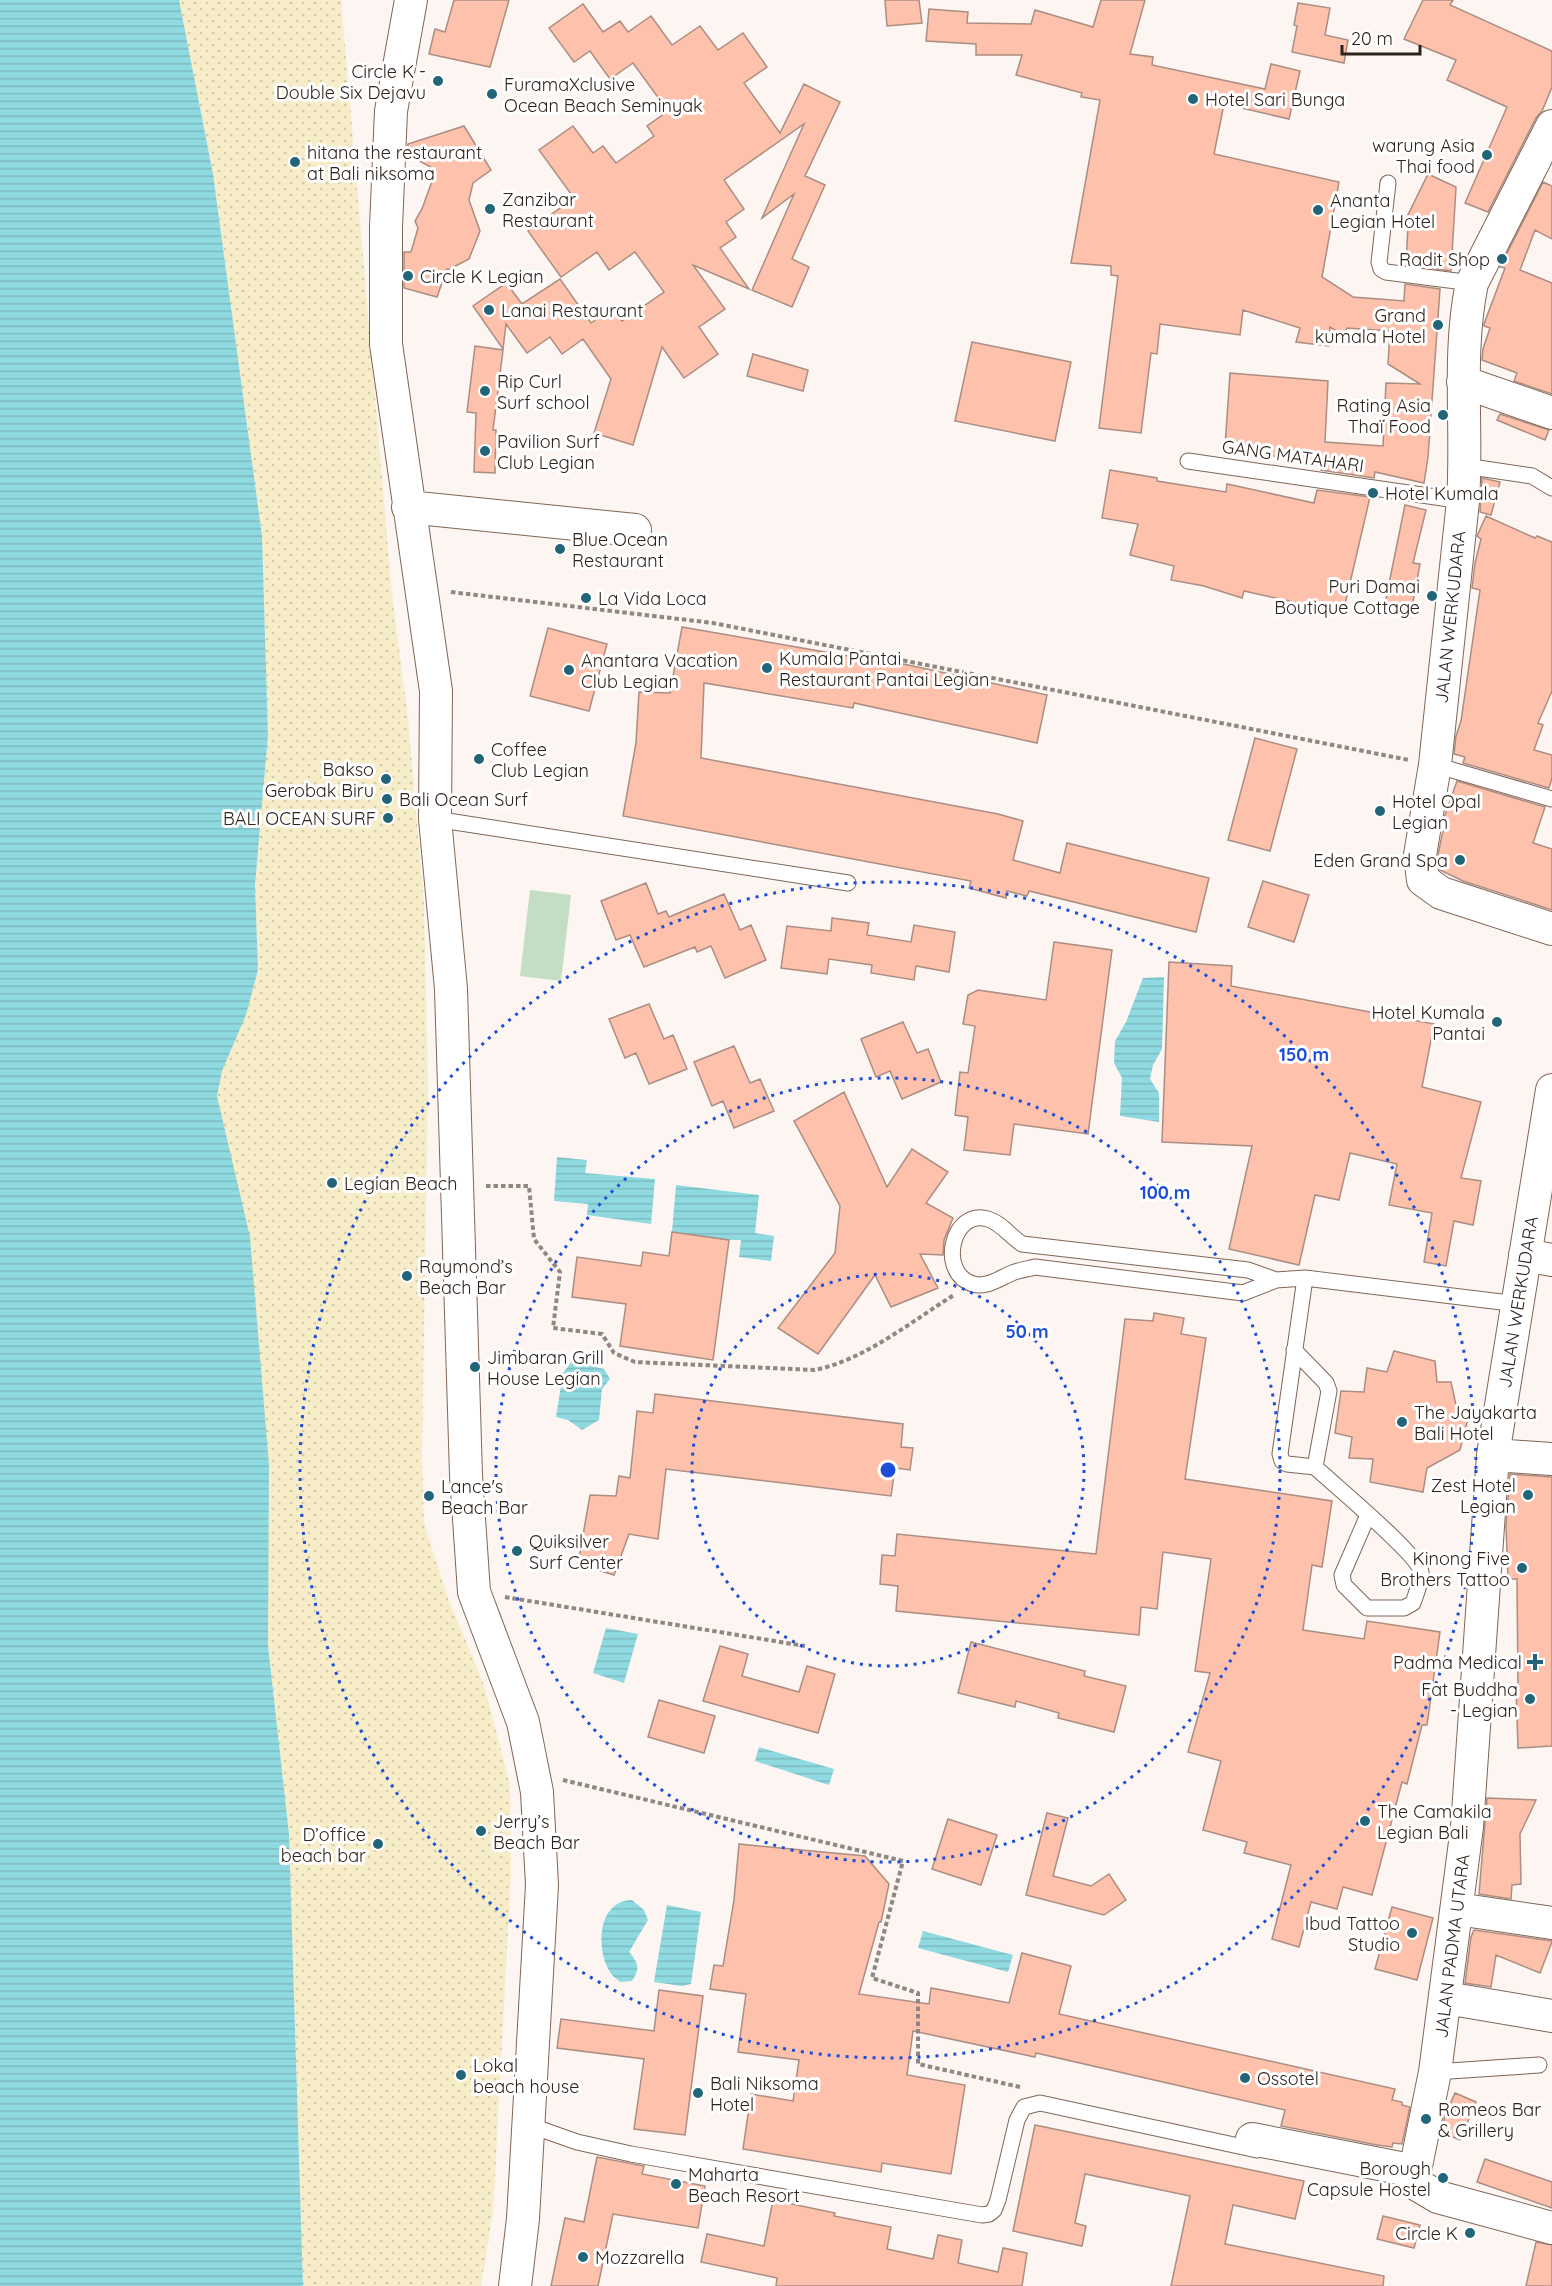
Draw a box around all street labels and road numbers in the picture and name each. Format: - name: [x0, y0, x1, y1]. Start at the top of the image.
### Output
- street label: GANG MATAHARI: [1221, 435, 1365, 477]
- street label: JALAN WERKUDARA: [1429, 529, 1471, 704]
- street label: JALAN WERKUDARA: [1493, 1214, 1543, 1389]
- street label: JALAN PADMA UTARA: [1429, 1852, 1475, 2039]

